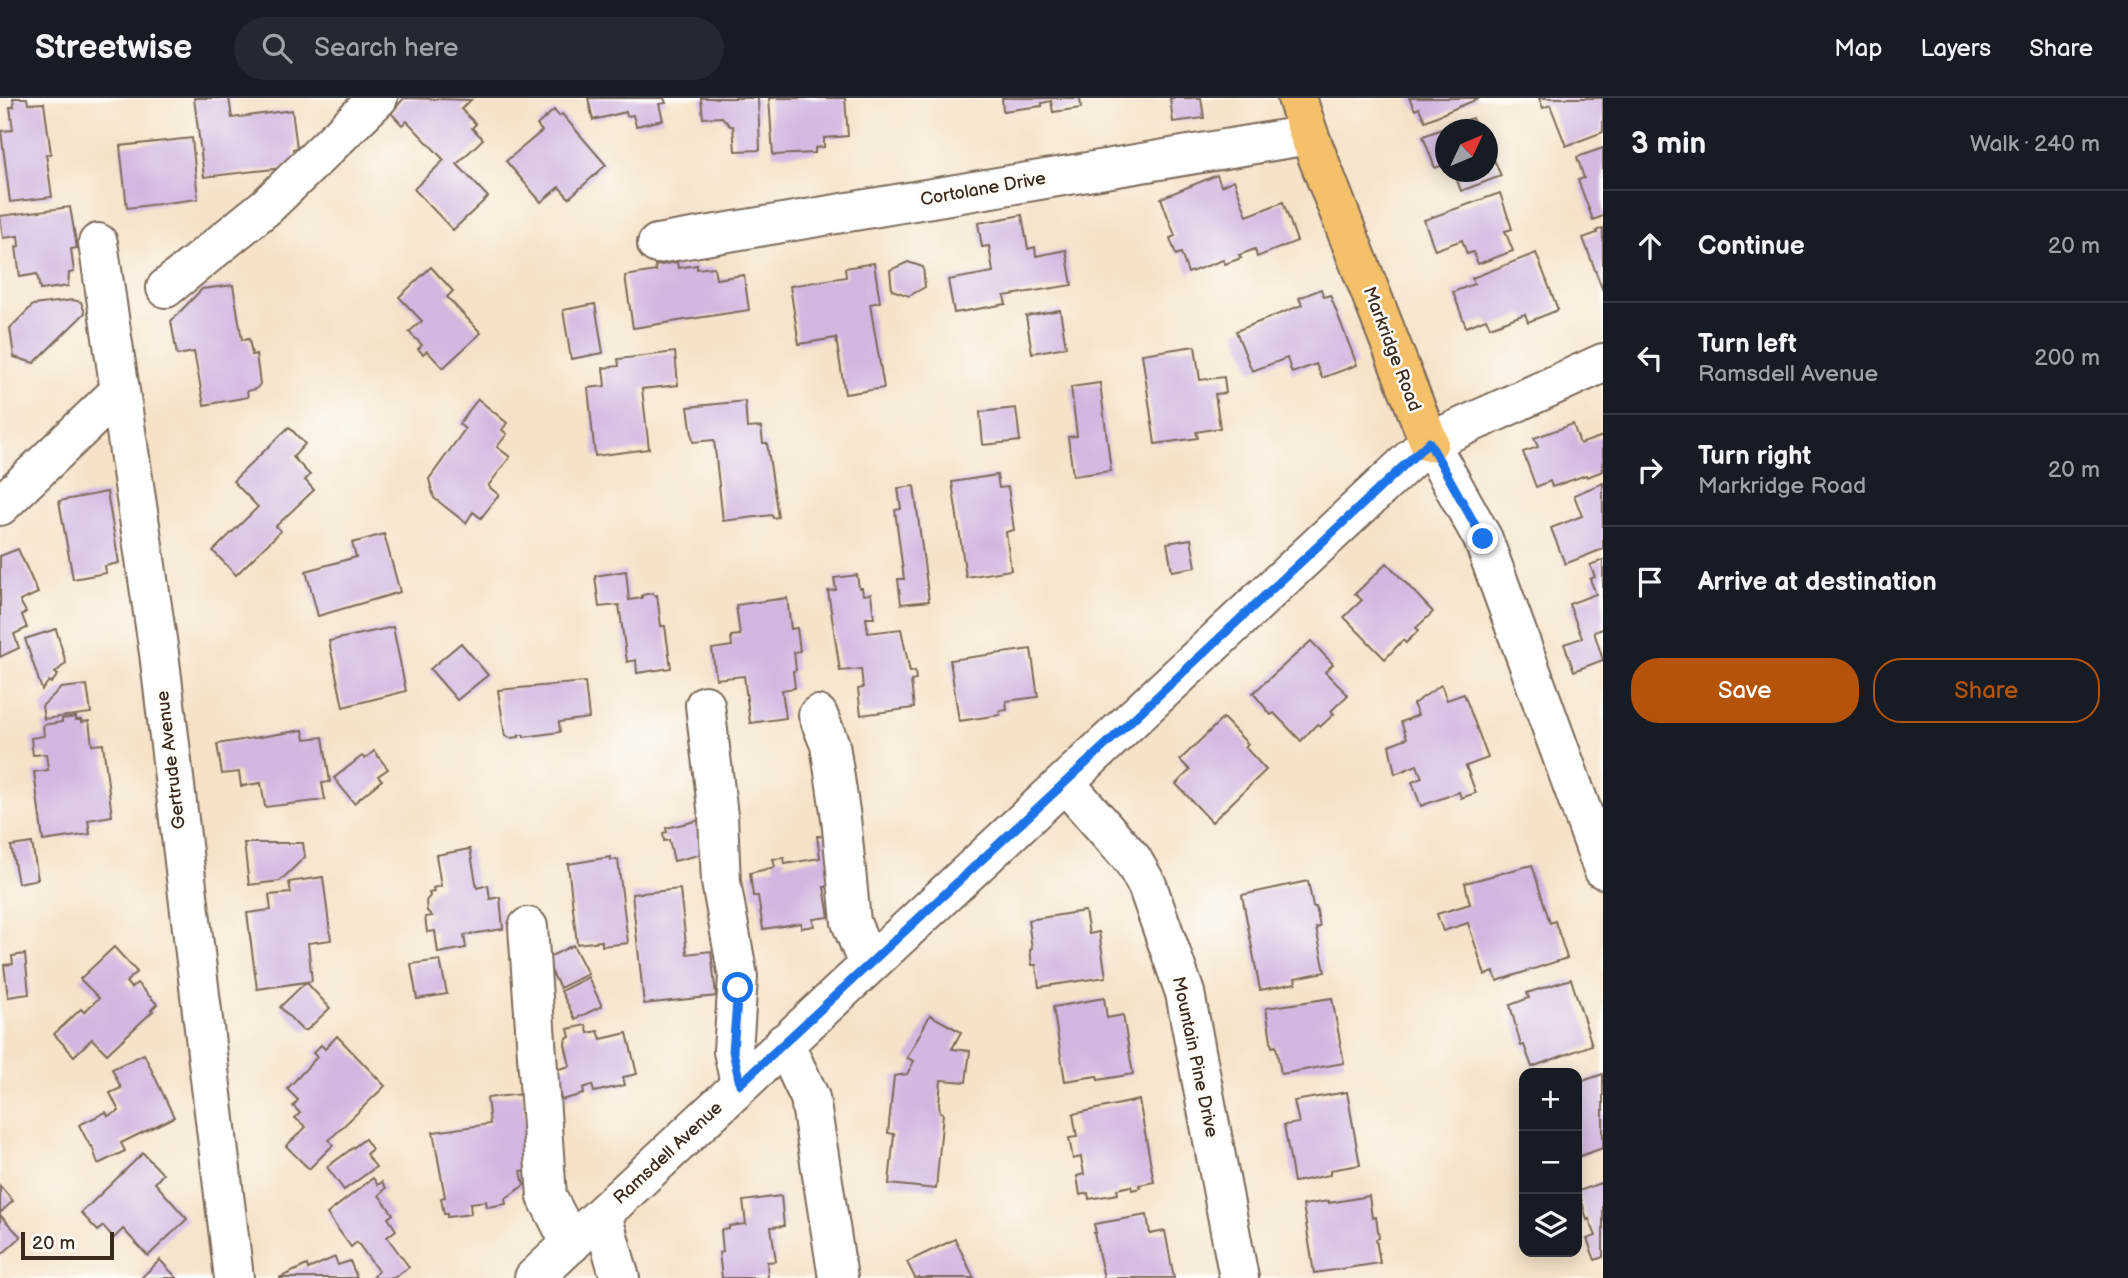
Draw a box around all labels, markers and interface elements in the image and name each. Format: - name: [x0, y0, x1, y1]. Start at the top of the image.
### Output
- search box: [234, 17, 724, 80]
- text: Streetwise: [35, 28, 192, 68]
- icon: search: [258, 29, 296, 67]
- text: Search here: [314, 33, 458, 64]
- text: Map: [1834, 34, 1882, 63]
- text: Layers: [1920, 34, 1991, 63]
- text: Share: [2029, 34, 2093, 63]
- north arrow: [1435, 119, 1498, 182]
- text: 3 min: [1631, 126, 1706, 162]
- text: Walk · 240 m: [1970, 130, 2100, 158]
- street label: Cortolane Drive: [919, 168, 1048, 210]
- icon: ahead: [1631, 227, 1669, 265]
- text: Continue: [1698, 231, 1805, 262]
- text: 20 m: [2048, 232, 2100, 260]
- street label: Markridge Road: [1359, 284, 1425, 414]
- text: Turn left: [1698, 329, 1797, 360]
- icon: left: [1631, 339, 1669, 377]
- text: 200 m: [2034, 344, 2100, 372]
- text: Ramsdell Avenue: [1698, 360, 1878, 388]
- text: Turn right: [1698, 441, 1811, 472]
- icon: right: [1631, 451, 1669, 489]
- text: 20 m: [2048, 456, 2100, 484]
- text: Markridge Road: [1698, 472, 1866, 500]
- route end: [1467, 523, 1498, 554]
- icon: arrive: [1631, 563, 1669, 601]
- text: Arrive at destination: [1698, 567, 1937, 598]
- button: Save: [1631, 658, 1859, 723]
- button: Share: [1873, 658, 2100, 723]
- street label: Gertrude Avenue: [152, 689, 190, 830]
- route start: [722, 972, 753, 1003]
- street label: Mountain Pine Drive: [1168, 975, 1222, 1140]
- map controls: [1519, 1068, 1582, 1257]
- button: +: [1519, 1068, 1582, 1131]
- street label: Ramsdell Avenue: [609, 1097, 727, 1209]
- button: −: [1519, 1131, 1582, 1194]
- button: layers: [1519, 1194, 1582, 1257]
- scale bar: [21, 1229, 114, 1261]
- text: 20 m: [32, 1232, 75, 1255]

